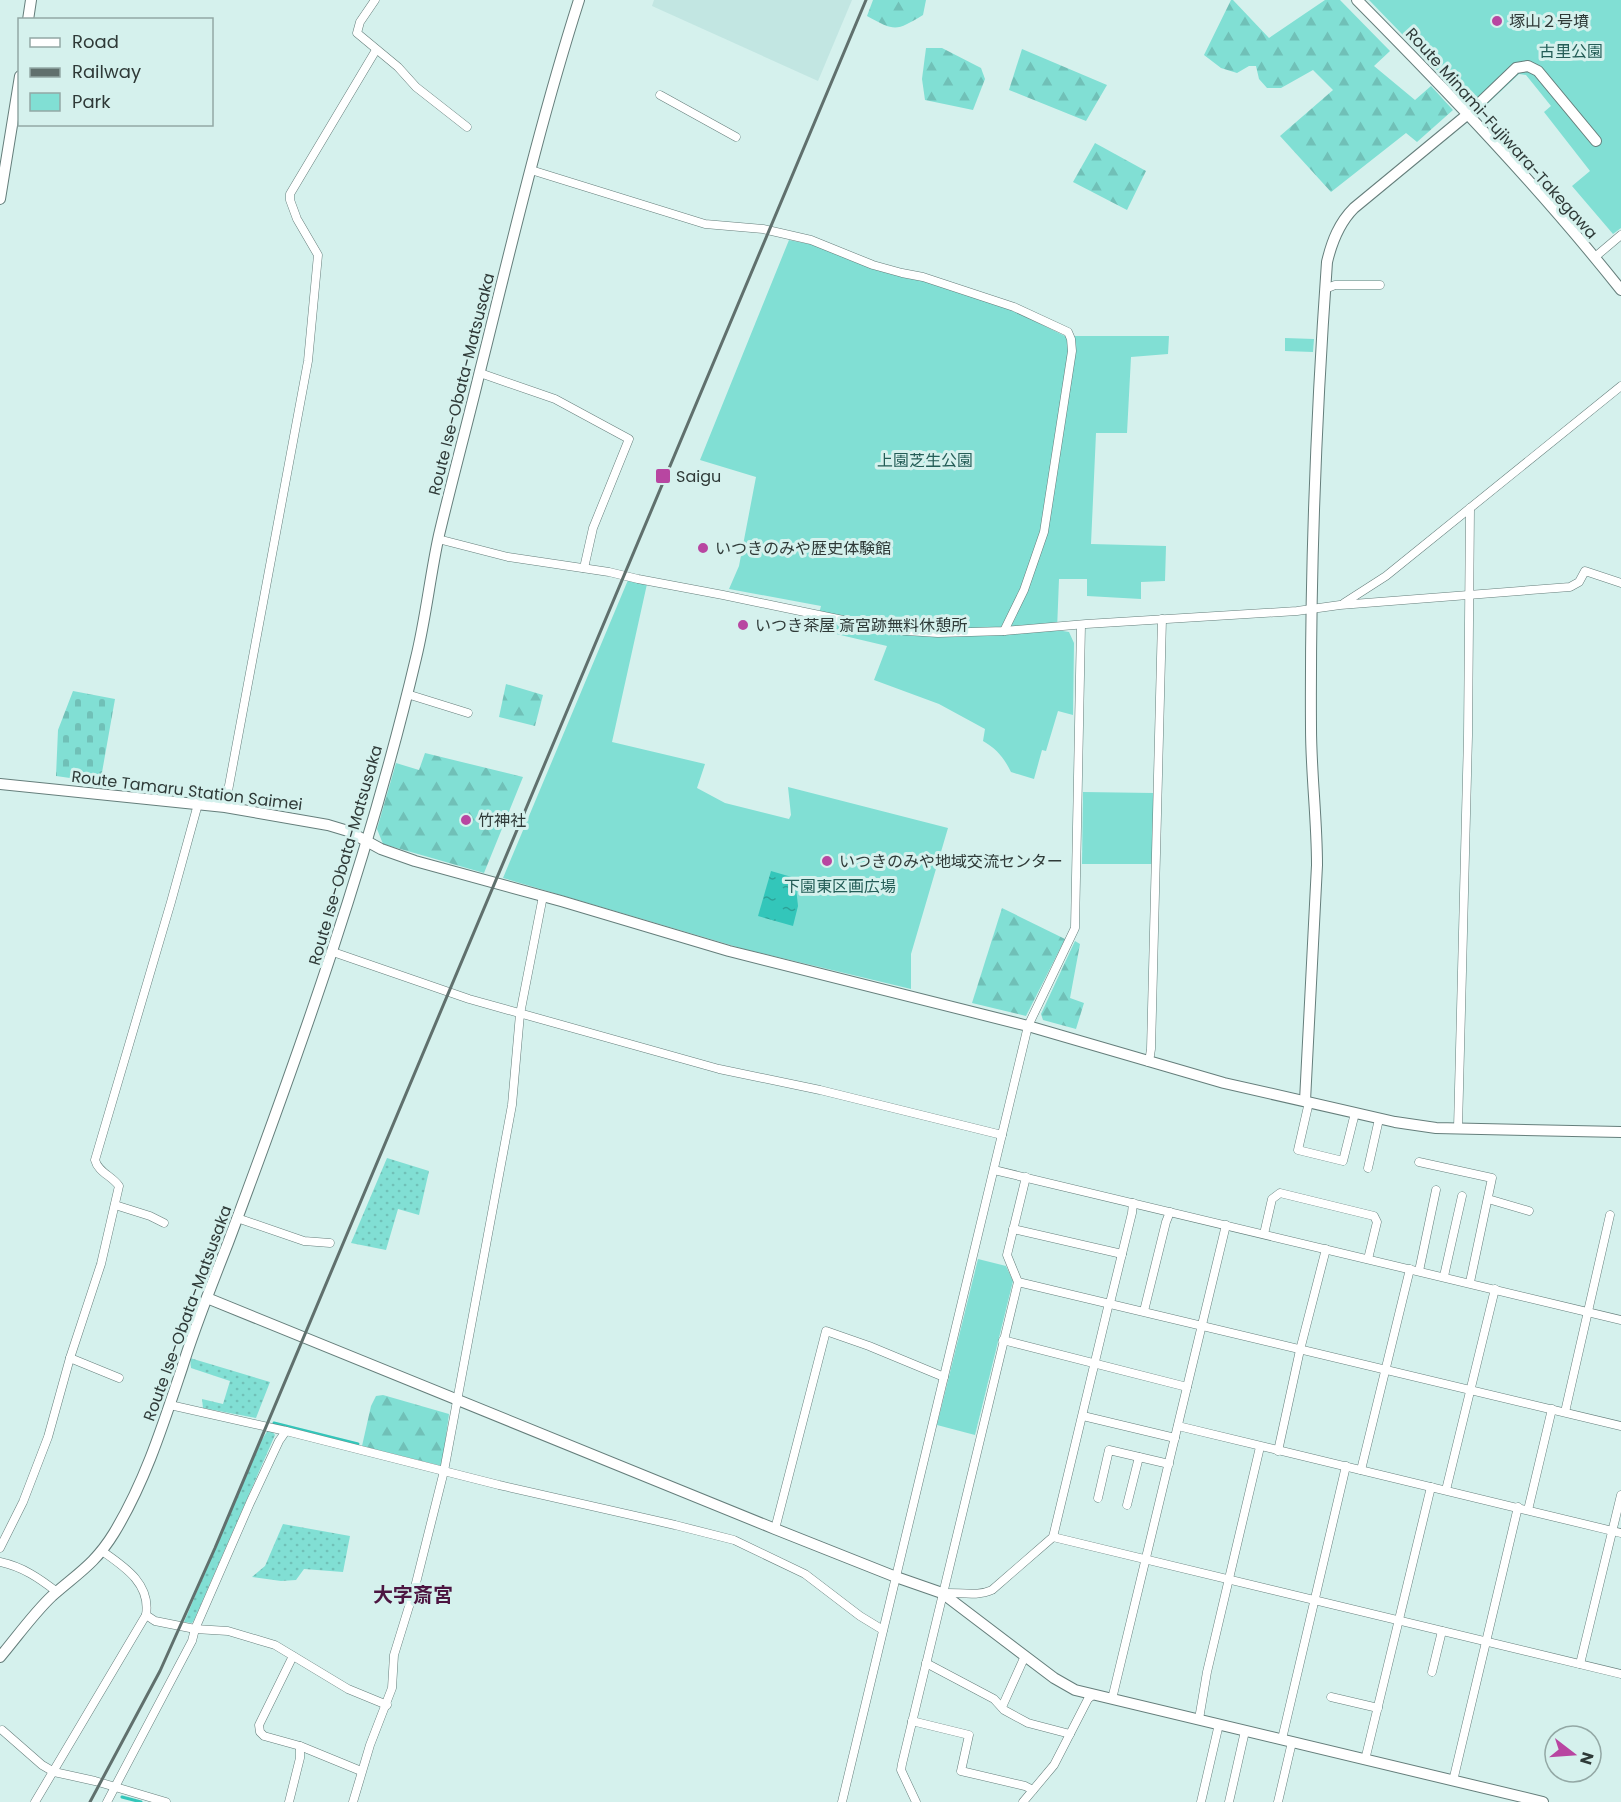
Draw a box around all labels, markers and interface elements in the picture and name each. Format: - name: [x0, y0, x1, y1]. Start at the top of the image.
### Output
- place label: 塚山２号墳: [1509, 10, 1589, 33]
- marker: 塚山２号墳: [1490, 14, 1504, 28]
- legend: [18, 18, 213, 126]
- street label: Route Minami-Fujiwara-Takegawa: [1400, 23, 1603, 244]
- text: Road: [72, 29, 119, 54]
- park label: 古里公園: [1539, 40, 1603, 63]
- text: Railway: [72, 59, 141, 84]
- text: Park: [72, 89, 111, 114]
- street label: Route Ise-Obata-Matsusaka: [423, 271, 500, 498]
- park label: 上園芝生公園: [877, 449, 973, 472]
- place label: Saigu: [676, 465, 721, 488]
- marker: Saigu: [654, 467, 672, 485]
- place label: いつきのみや歴史体験館: [715, 537, 891, 560]
- marker: いつきのみや歴史体験館: [696, 541, 710, 555]
- place label: いつき茶屋 斎宮跡無料休憩所: [755, 614, 967, 637]
- marker: いつき茶屋 斎宮跡無料休憩所: [736, 618, 750, 632]
- street label: Route Ise-Obata-Matsusaka: [303, 742, 388, 968]
- street label: Route Tamaru Station Saimei: [70, 765, 304, 816]
- place label: 竹神社: [478, 809, 526, 832]
- marker: 竹神社: [459, 813, 473, 827]
- place label: いつきのみや地域交流センター: [839, 850, 1063, 873]
- marker: いつきのみや地域交流センター: [820, 854, 834, 868]
- park label: 下園東区画広場: [784, 875, 896, 898]
- street label: Route Ise-Obata-Matsusaka: [138, 1202, 237, 1424]
- district label: 大字斎宮: [373, 1581, 453, 1609]
- north arrow: [1543, 1724, 1603, 1784]
- text: N: [1574, 1749, 1600, 1767]

